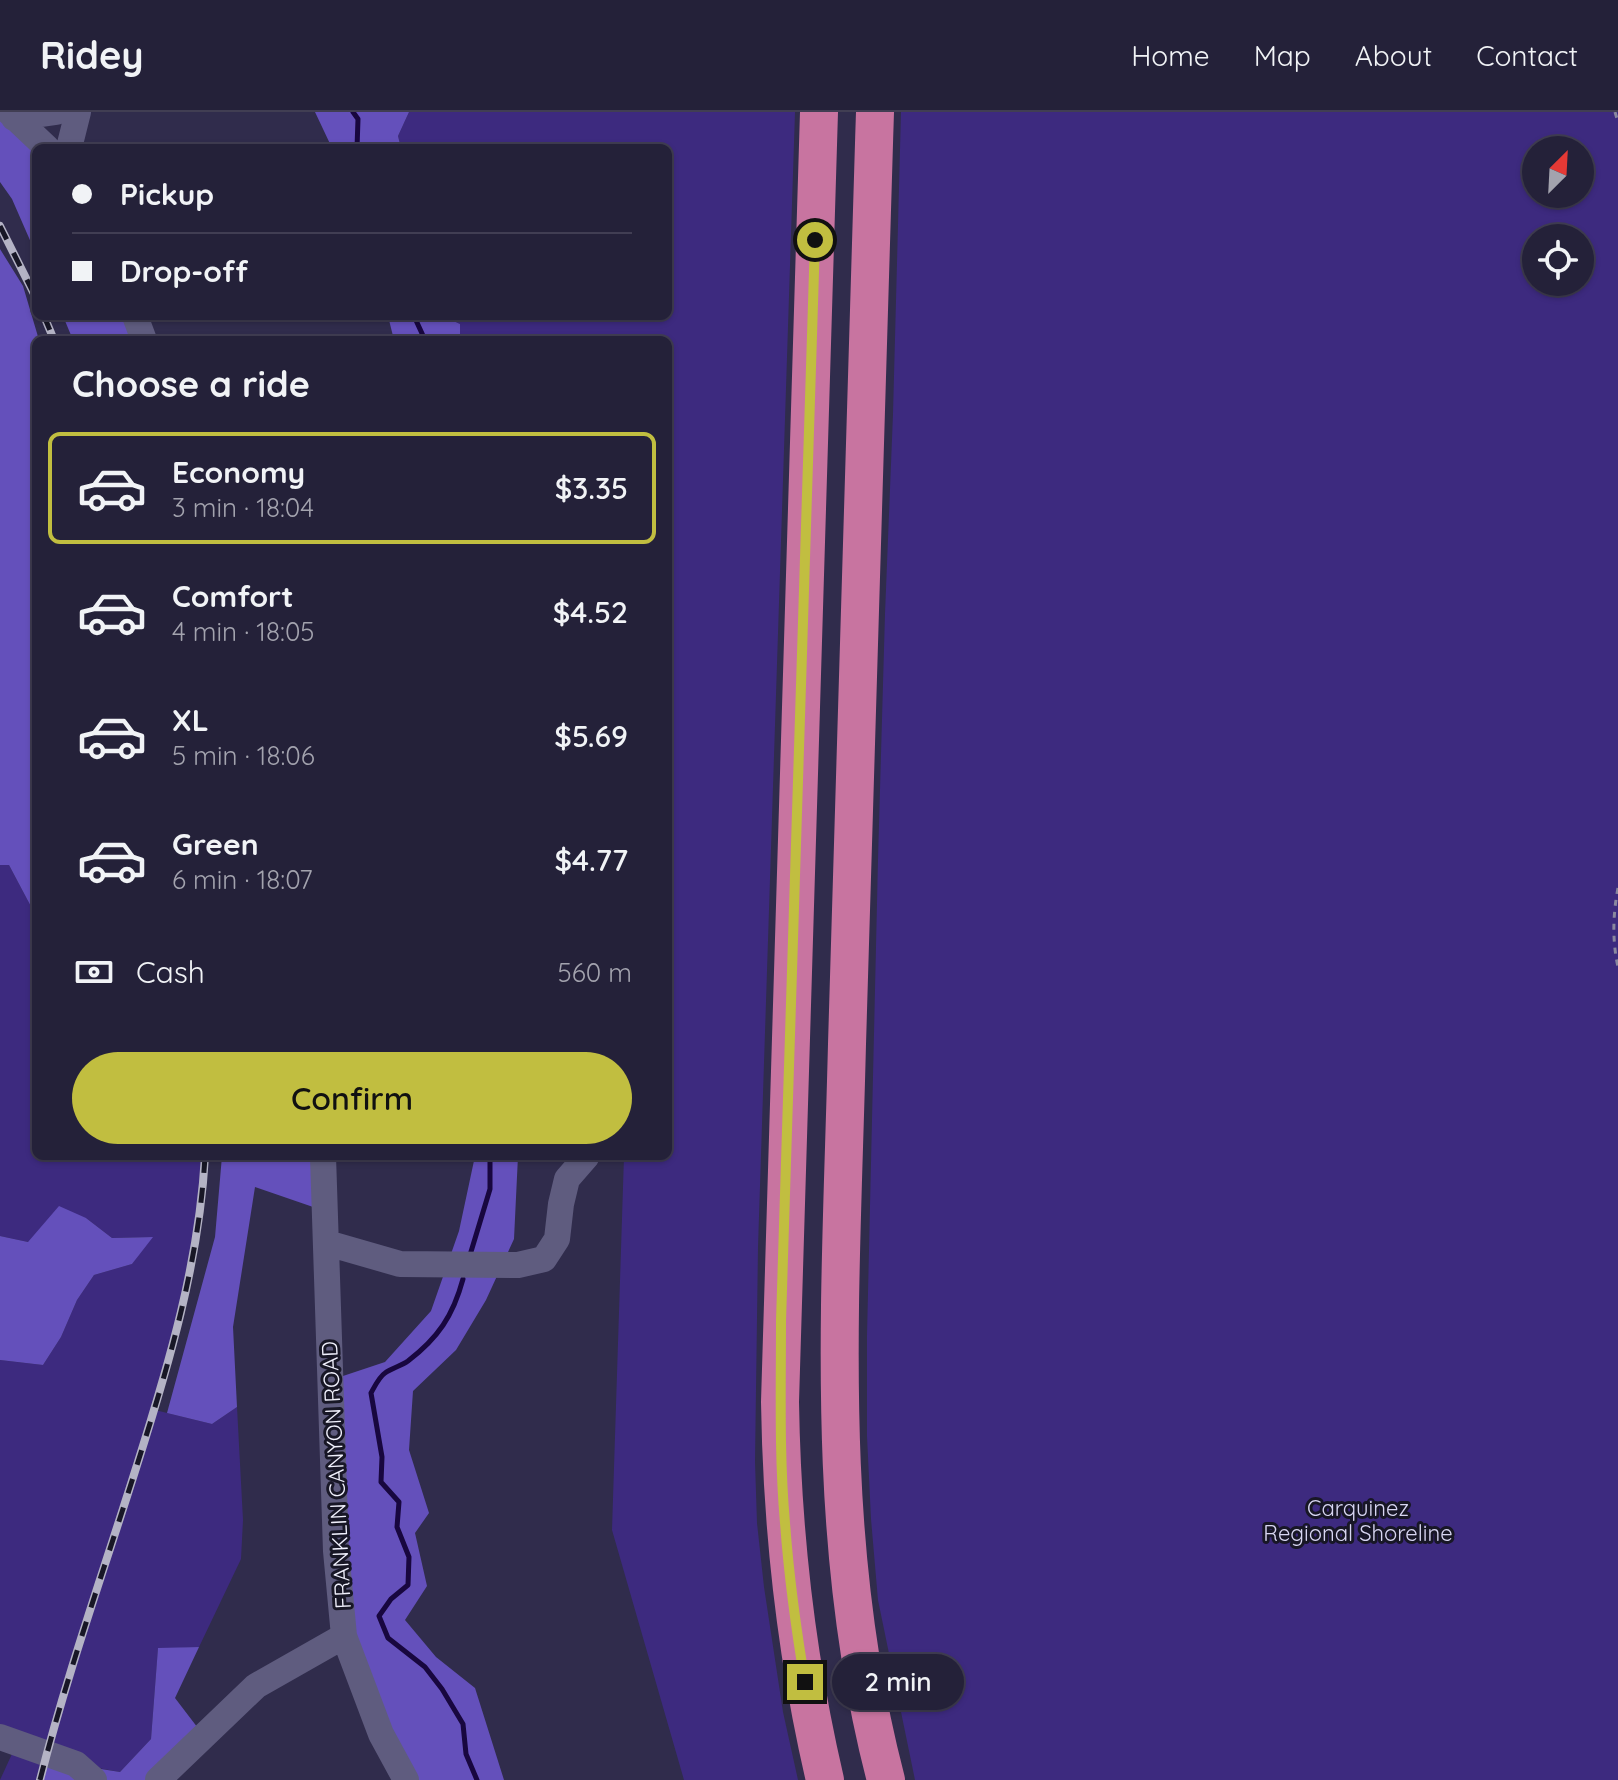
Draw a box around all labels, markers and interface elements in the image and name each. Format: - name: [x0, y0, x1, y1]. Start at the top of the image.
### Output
- text: Ridey: [40, 31, 143, 79]
- text: Home: [1131, 38, 1210, 73]
- text: Map: [1254, 38, 1311, 73]
- text: About: [1355, 38, 1432, 73]
- text: Contact: [1476, 38, 1578, 73]
- north arrow: [1522, 136, 1594, 208]
- map controls: [1522, 136, 1594, 296]
- text: Pickup: [120, 175, 214, 213]
- route start: [797, 222, 833, 258]
- button: locate: [1522, 224, 1594, 296]
- text: Drop-off: [120, 252, 248, 290]
- text: Choose a ride: [72, 361, 310, 406]
- icon: car: [76, 452, 148, 524]
- text: Economy: [172, 453, 305, 491]
- text: $3.35: [555, 469, 628, 507]
- text: 3 min · 18:04: [172, 491, 314, 524]
- icon: car: [76, 576, 148, 648]
- text: Comfort: [172, 577, 293, 615]
- text: $4.52: [553, 593, 628, 631]
- text: 4 min · 18:05: [172, 615, 315, 648]
- icon: car: [76, 700, 148, 772]
- text: XL: [172, 701, 209, 739]
- text: $5.69: [554, 717, 628, 755]
- text: 5 min · 18:06: [172, 739, 315, 772]
- icon: car: [76, 824, 148, 896]
- text: Green: [172, 825, 259, 863]
- text: $4.77: [554, 841, 628, 879]
- text: 6 min · 18:07: [172, 863, 313, 896]
- icon: cash: [72, 950, 116, 994]
- text: Cash: [136, 953, 205, 991]
- text: 560 m: [558, 956, 632, 989]
- button: Confirm: [72, 1052, 632, 1144]
- street label: FRANKLIN CANYON ROAD: [315, 1340, 357, 1610]
- park label: Carquinez Regional Shoreline: [1263, 1494, 1453, 1547]
- callout: 2 min: [833, 1654, 965, 1710]
- route end: [787, 1664, 823, 1700]
- text: 2 min: [864, 1665, 932, 1698]

